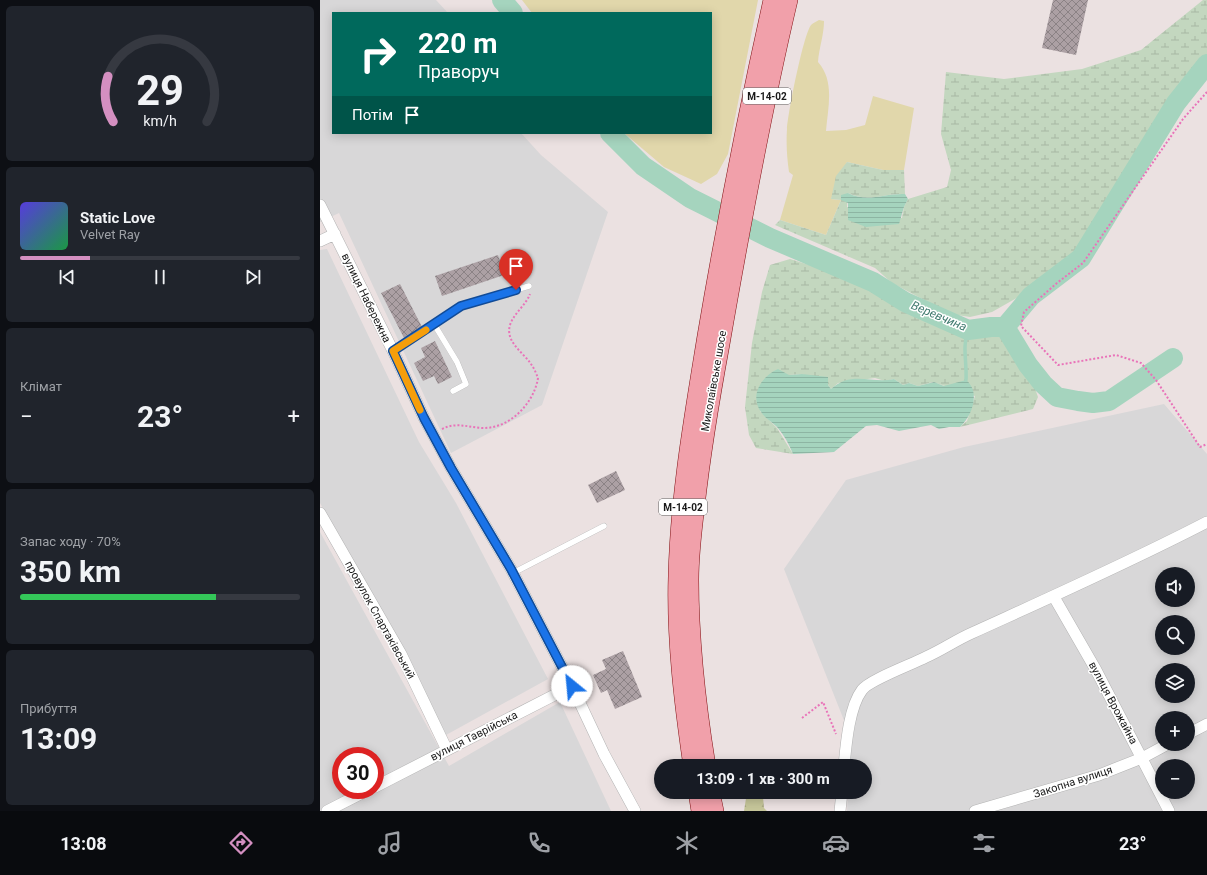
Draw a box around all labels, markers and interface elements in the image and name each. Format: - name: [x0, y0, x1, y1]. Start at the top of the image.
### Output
- text: 220 m: [418, 27, 497, 60]
- icon: right: [352, 28, 404, 80]
- text: Праворуч: [418, 61, 500, 82]
- text: 29: [136, 65, 184, 114]
- road number: М-14-02: [743, 88, 791, 104]
- icon: arrive: [401, 104, 423, 126]
- text: Потім: [352, 106, 393, 124]
- text: km/h: [143, 112, 177, 128]
- text: Static Love: [80, 209, 155, 227]
- text: Velvet Ray: [80, 227, 140, 242]
- pin: [499, 249, 533, 290]
- street label: вулиця Набережна: [339, 251, 393, 345]
- icon: arrive: [505, 255, 527, 277]
- icon: previous: [56, 266, 78, 288]
- icon: pause: [149, 266, 171, 288]
- icon: next: [242, 266, 264, 288]
- water label: Веревчина: [909, 298, 969, 334]
- street label: Миколаївське шосе: [699, 329, 729, 432]
- text: Клімат: [20, 379, 62, 394]
- text: 23°: [137, 399, 183, 434]
- text: −: [20, 404, 33, 429]
- text: +: [288, 404, 300, 429]
- road number: М-14-02: [659, 499, 707, 515]
- text: Запас ходу · 70%: [20, 534, 121, 549]
- text: 350 km: [20, 554, 121, 589]
- street label: провулок Спартаківський: [342, 559, 418, 681]
- map controls: [1155, 567, 1195, 799]
- button: sound: [1155, 567, 1195, 607]
- button: search: [1155, 615, 1195, 655]
- street label: вулиця Врожайна: [1086, 660, 1140, 746]
- button: layers: [1155, 663, 1195, 703]
- position arrow: [551, 665, 593, 707]
- text: Прибуття: [20, 701, 77, 716]
- street label: вулиця Таврійська: [428, 708, 520, 764]
- button: +: [1155, 711, 1195, 751]
- text: 13:09: [20, 721, 97, 756]
- speed limit sign: 30: [332, 747, 384, 799]
- button: −: [1155, 759, 1195, 799]
- street label: Закопна вулиця: [1032, 763, 1114, 801]
- text: 13:09 · 1 хв · 300 m: [696, 770, 830, 788]
- icon: directions: [227, 829, 255, 857]
- icon: music: [376, 829, 404, 857]
- icon: phone: [525, 829, 553, 857]
- icon: climate: [673, 829, 701, 857]
- icon: car: [822, 829, 850, 857]
- icon: filters: [970, 829, 998, 857]
- text: 13:08: [60, 833, 107, 854]
- text: 23°: [1119, 833, 1147, 854]

